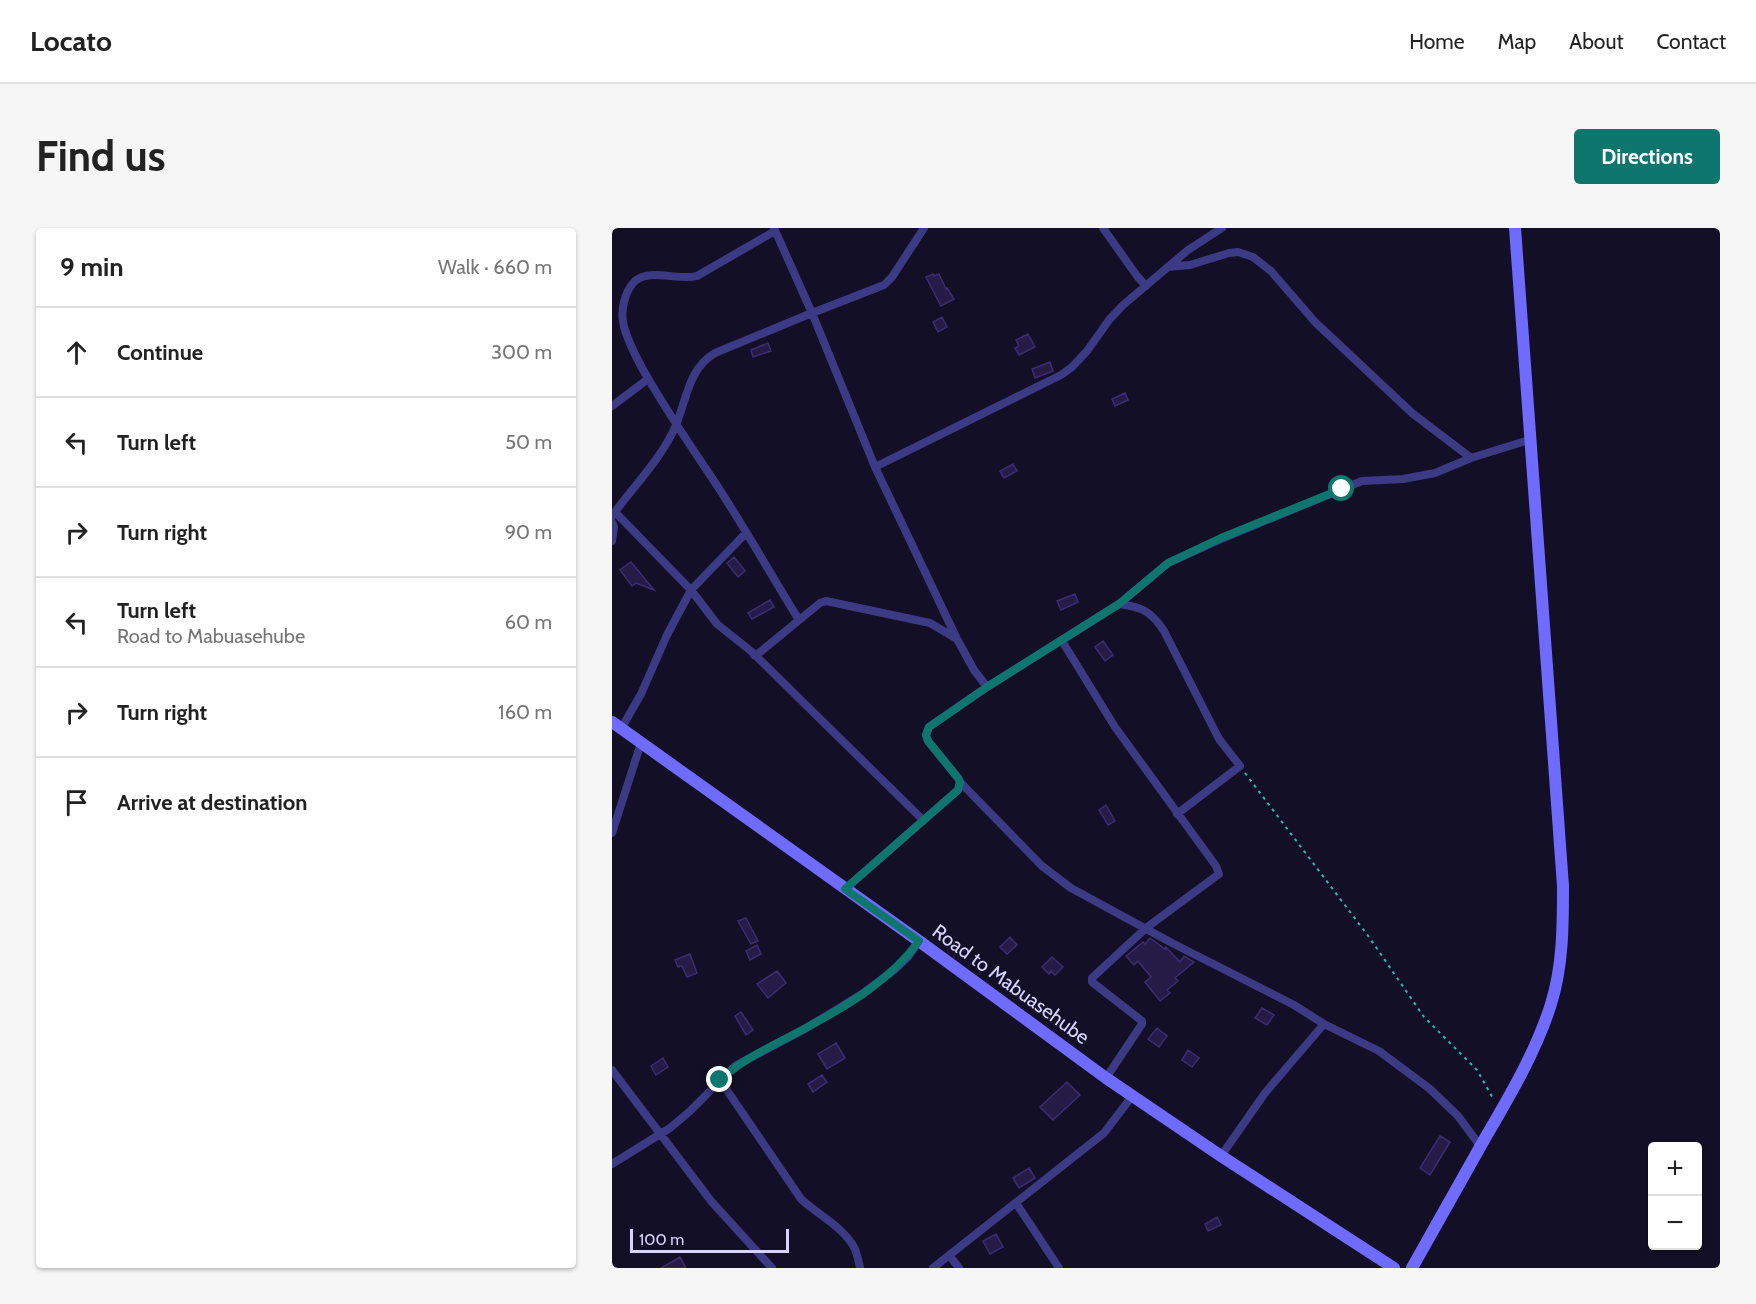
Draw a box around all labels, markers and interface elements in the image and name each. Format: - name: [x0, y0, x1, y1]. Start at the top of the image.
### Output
- text: Locato: [30, 24, 112, 58]
- text: Home: [1409, 29, 1465, 54]
- text: Map: [1498, 29, 1536, 54]
- text: About: [1569, 29, 1623, 54]
- text: Contact: [1656, 29, 1726, 54]
- button: Directions: [1574, 129, 1720, 184]
- text: Find us: [36, 130, 165, 182]
- text: 9 min: [60, 251, 124, 283]
- text: Walk · 660 m: [438, 255, 552, 279]
- icon: ahead: [60, 336, 93, 369]
- text: Continue: [117, 339, 203, 366]
- text: 300 m: [491, 340, 552, 364]
- icon: left: [60, 426, 93, 459]
- text: Turn left: [117, 429, 196, 456]
- text: 50 m: [505, 430, 552, 454]
- route start: [1328, 475, 1354, 501]
- icon: right: [60, 516, 93, 549]
- text: Turn right: [117, 519, 207, 546]
- text: 90 m: [505, 520, 552, 544]
- text: Turn left: [117, 597, 196, 624]
- icon: left: [60, 606, 93, 639]
- text: 60 m: [505, 610, 552, 634]
- text: Road to Mabuasehube: [117, 624, 305, 648]
- icon: right: [60, 696, 93, 729]
- text: Turn right: [117, 699, 207, 726]
- text: 160 m: [498, 700, 552, 724]
- icon: arrive: [60, 786, 93, 819]
- text: Arrive at destination: [117, 789, 307, 816]
- street label: Road to Mabuasehube: [928, 919, 1094, 1049]
- route end: [706, 1066, 732, 1092]
- map controls: [1648, 1142, 1702, 1250]
- button: +: [1648, 1142, 1702, 1196]
- button: −: [1648, 1196, 1702, 1250]
- scale bar: [630, 1226, 789, 1254]
- text: 100 m: [639, 1230, 684, 1249]

